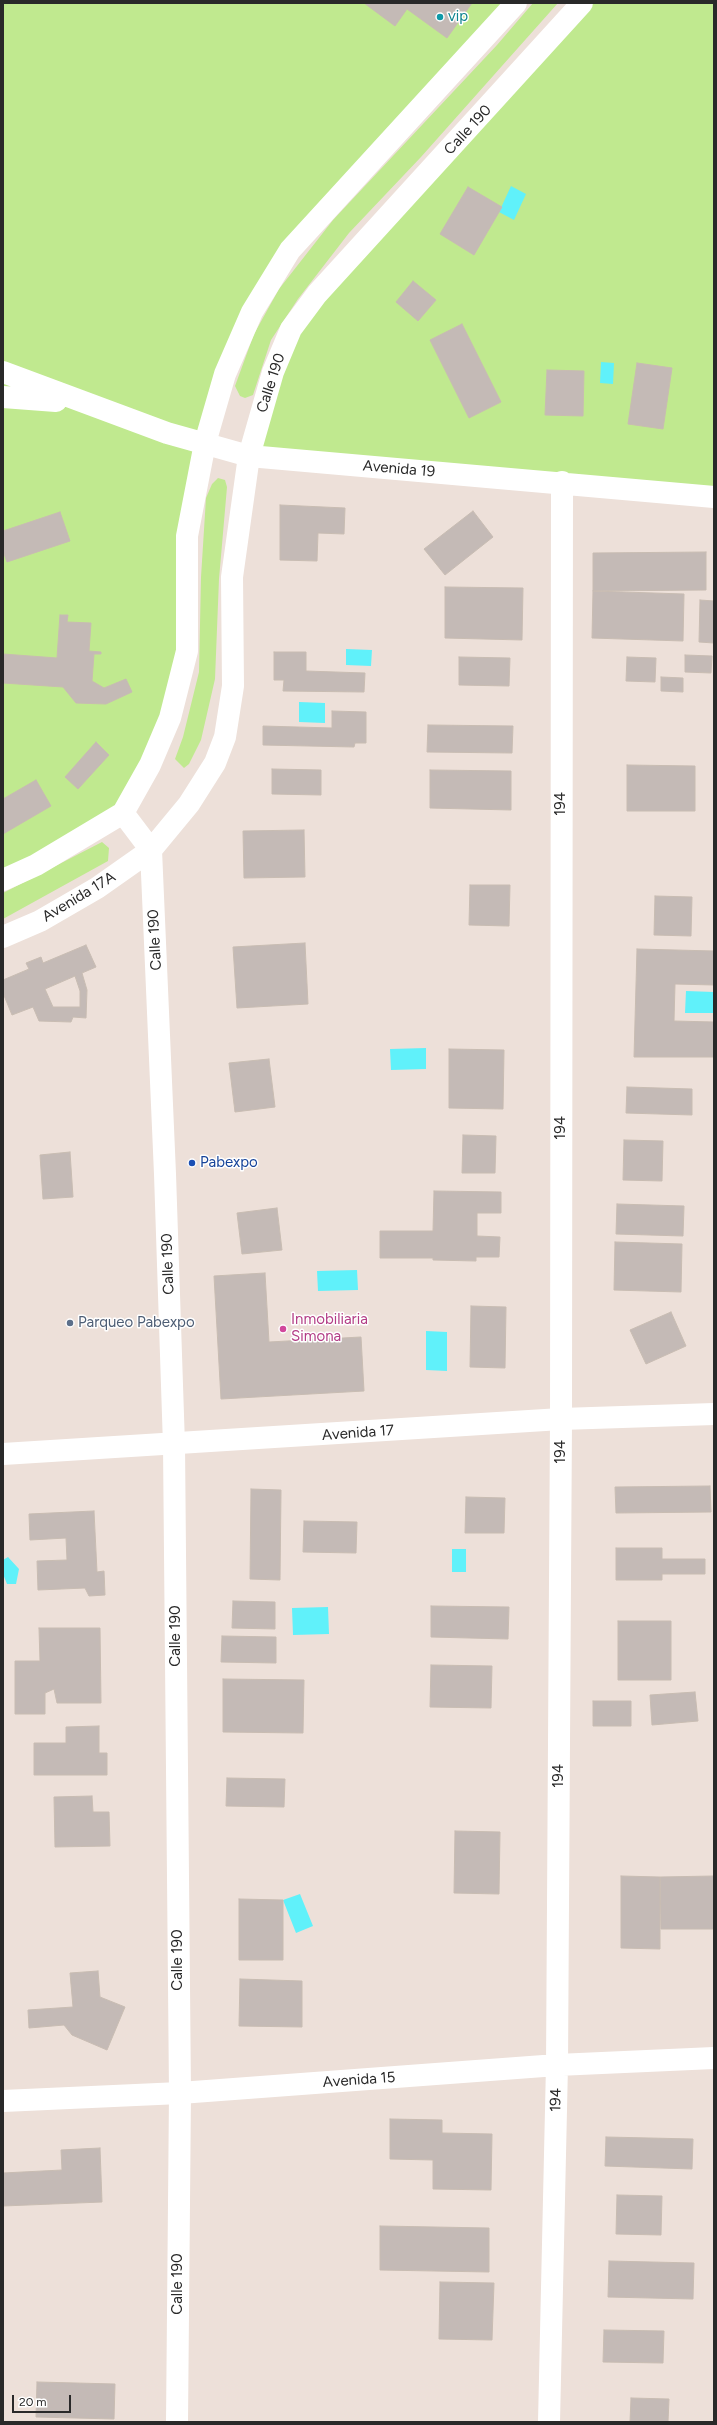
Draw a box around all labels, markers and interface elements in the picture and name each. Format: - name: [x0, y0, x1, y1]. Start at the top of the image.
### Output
- place label: vip: [448, 8, 468, 26]
- marker: vip: [435, 12, 445, 22]
- street label: Calle 190: [441, 101, 495, 159]
- street label: Calle 190: [253, 351, 289, 415]
- street label: Avenida 19: [362, 457, 436, 481]
- street label: 194: [552, 792, 570, 816]
- street label: Avenida 17A: [39, 868, 119, 926]
- street label: Calle 190: [144, 909, 166, 971]
- street label: 194: [552, 1116, 570, 1140]
- place label: Pabexpo: [200, 1154, 258, 1172]
- marker: Pabexpo: [187, 1158, 197, 1168]
- street label: Calle 190: [158, 1233, 178, 1295]
- place label: Inmobiliaria Simona: [291, 1311, 368, 1346]
- place label: Parqueo Pabexpo: [78, 1314, 195, 1332]
- marker: Parqueo Pabexpo: [65, 1318, 75, 1328]
- marker: Inmobiliaria Simona: [278, 1324, 288, 1334]
- street label: Avenida 17: [321, 1422, 395, 1444]
- street label: 194: [552, 1440, 570, 1464]
- street label: Calle 190: [167, 1605, 185, 1667]
- street label: 194: [550, 1764, 568, 1788]
- street label: Calle 190: [169, 1929, 187, 1991]
- street label: Avenida 15: [322, 2068, 396, 2092]
- street label: 194: [547, 2088, 565, 2112]
- street label: Calle 190: [169, 2253, 187, 2315]
- scale bar: [14, 2387, 73, 2413]
- text: 20 m: [19, 2395, 47, 2409]

